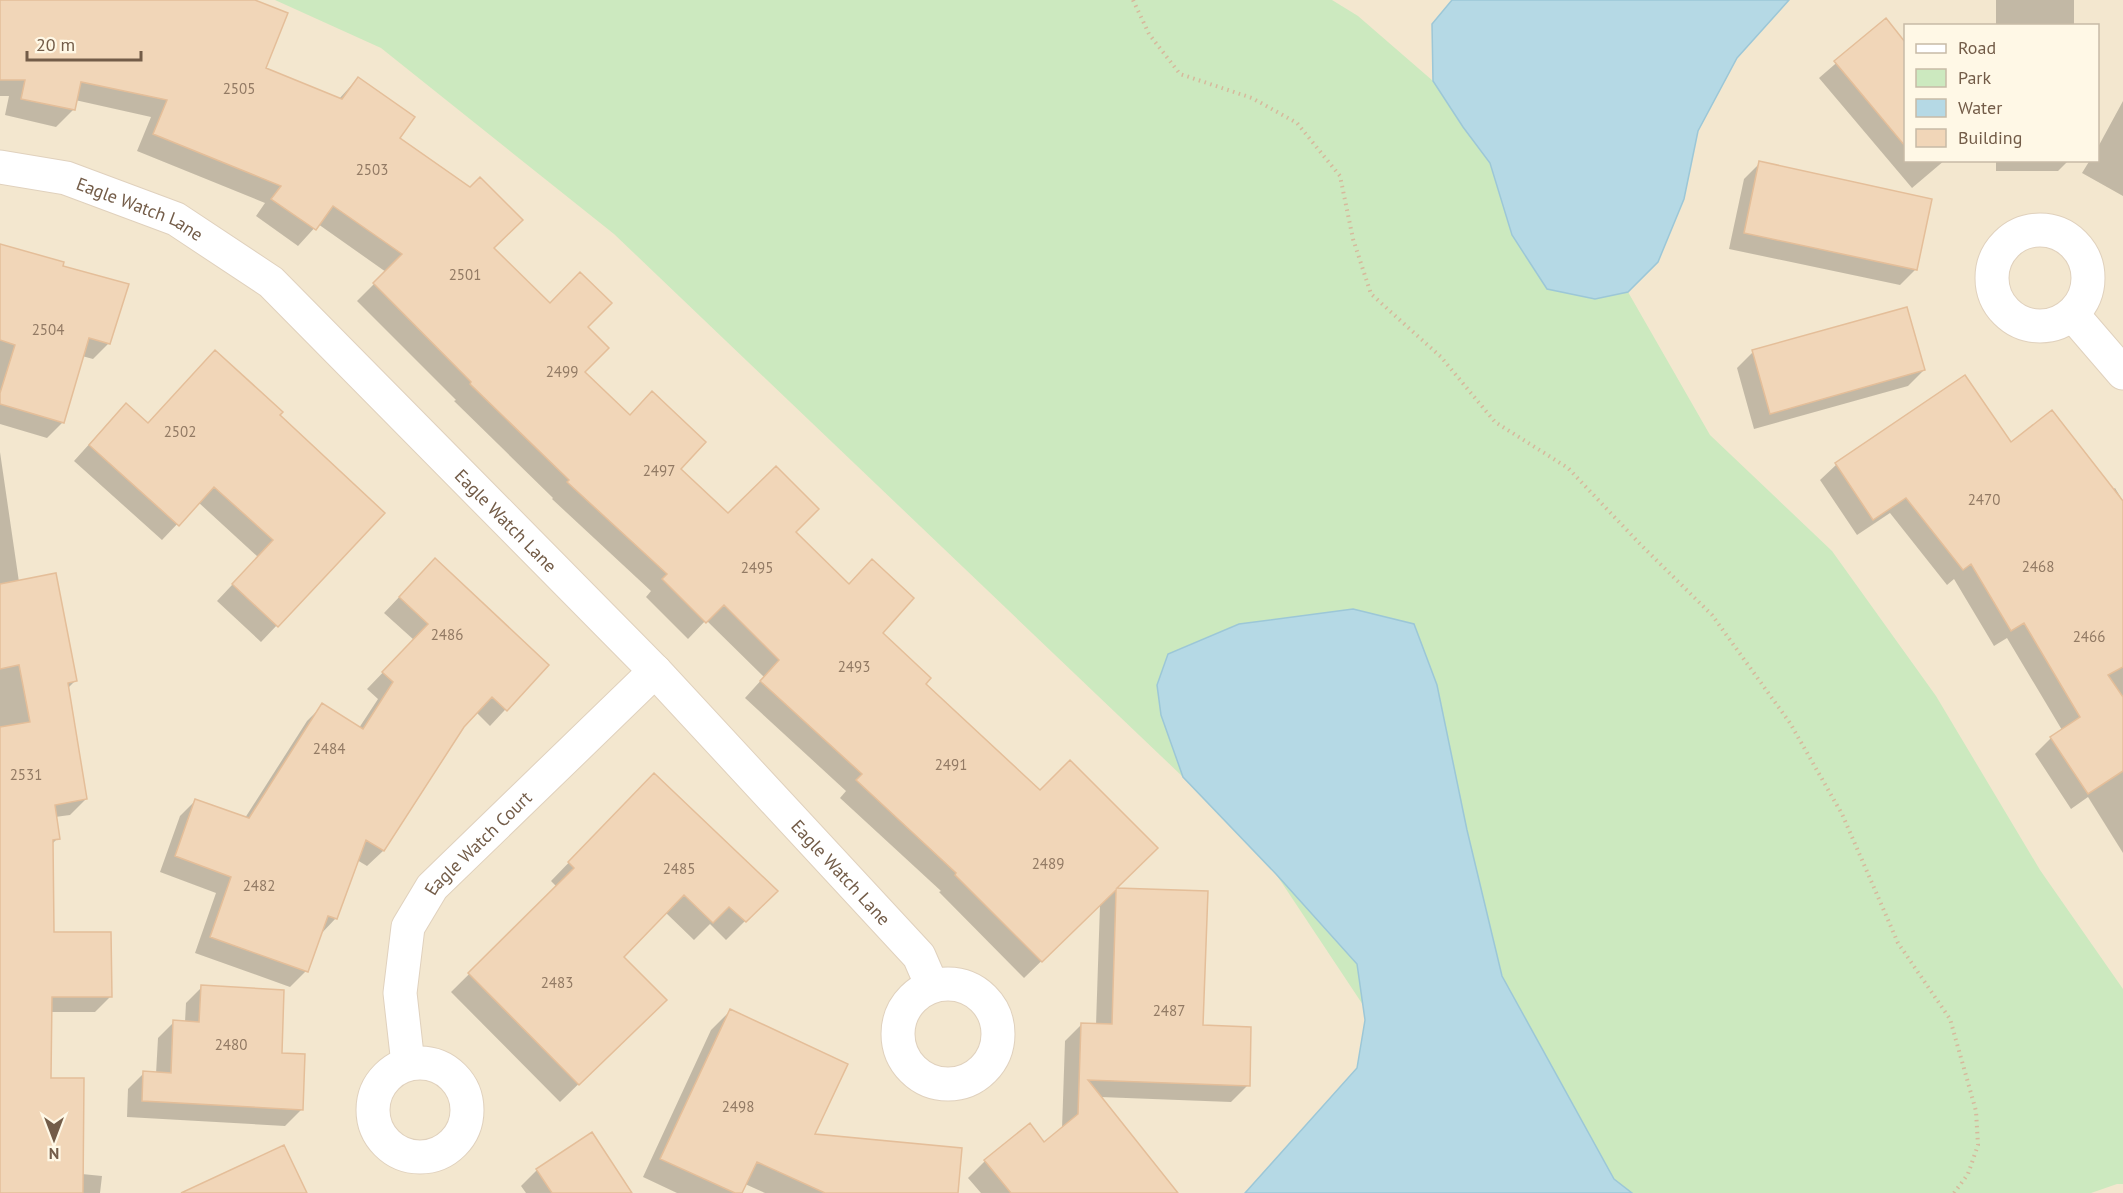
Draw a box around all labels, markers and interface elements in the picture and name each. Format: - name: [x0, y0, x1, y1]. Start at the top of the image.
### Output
- scale bar: [27, 24, 141, 62]
- legend: [1904, 24, 2099, 162]
- text: 20 m: [36, 33, 75, 56]
- text: Road: [1958, 36, 1996, 59]
- text: Park: [1958, 66, 1991, 89]
- house number: 2505: [223, 79, 255, 98]
- text: Water: [1958, 96, 2002, 119]
- text: Building: [1958, 126, 2022, 149]
- house number: 2503: [356, 160, 388, 179]
- street label: Eagle Watch Lane: [73, 171, 208, 246]
- house number: 2501: [449, 265, 481, 284]
- house number: 2504: [32, 320, 64, 339]
- house number: 2499: [546, 362, 578, 381]
- house number: 2502: [164, 422, 196, 441]
- house number: 2497: [643, 461, 675, 480]
- street label: Eagle Watch Lane: [450, 464, 562, 577]
- house number: 2470: [1968, 490, 2000, 509]
- house number: 2468: [2022, 557, 2054, 576]
- house number: 2495: [741, 558, 773, 577]
- house number: 2486: [431, 625, 463, 644]
- house number: 2466: [2073, 627, 2105, 646]
- house number: 2493: [838, 657, 870, 676]
- house number: 2484: [313, 739, 345, 758]
- house number: 2491: [935, 755, 967, 774]
- house number: 2531: [10, 765, 42, 784]
- street label: Eagle Watch Court: [419, 786, 536, 899]
- street label: Eagle Watch Lane: [787, 814, 896, 930]
- house number: 2489: [1032, 854, 1064, 873]
- house number: 2485: [663, 859, 695, 878]
- house number: 2482: [243, 876, 275, 895]
- house number: 2483: [541, 973, 573, 992]
- house number: 2487: [1153, 1001, 1185, 1020]
- house number: 2480: [215, 1035, 247, 1054]
- house number: 2498: [722, 1097, 754, 1116]
- north arrow: [24, 1109, 84, 1169]
- text: N: [49, 1144, 59, 1164]

